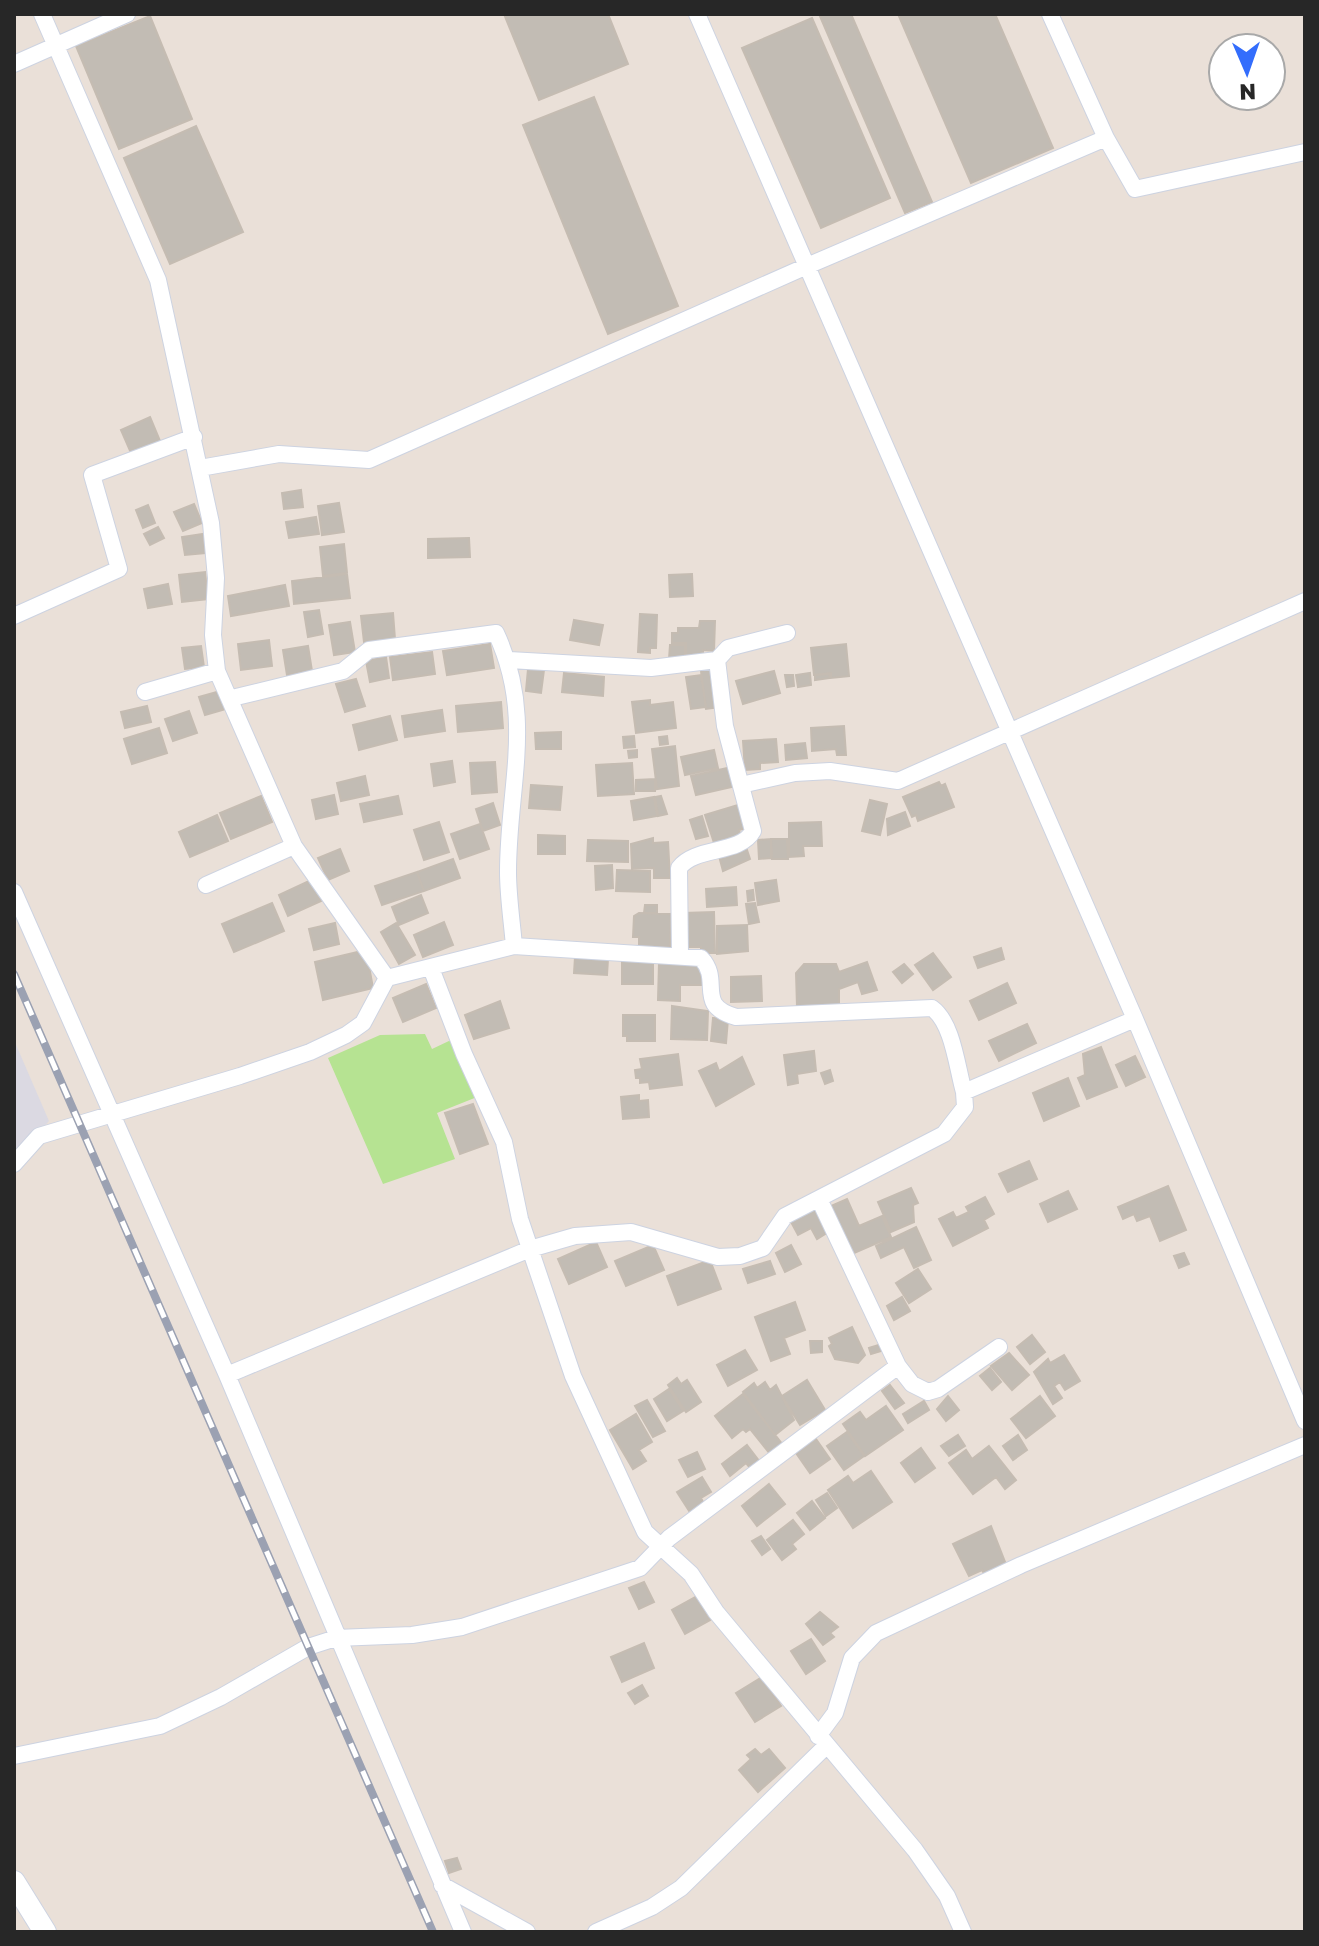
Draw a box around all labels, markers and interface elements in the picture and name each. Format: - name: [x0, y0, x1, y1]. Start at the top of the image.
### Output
- north arrow: [1207, 32, 1287, 112]
- text: N: [1239, 79, 1257, 106]

